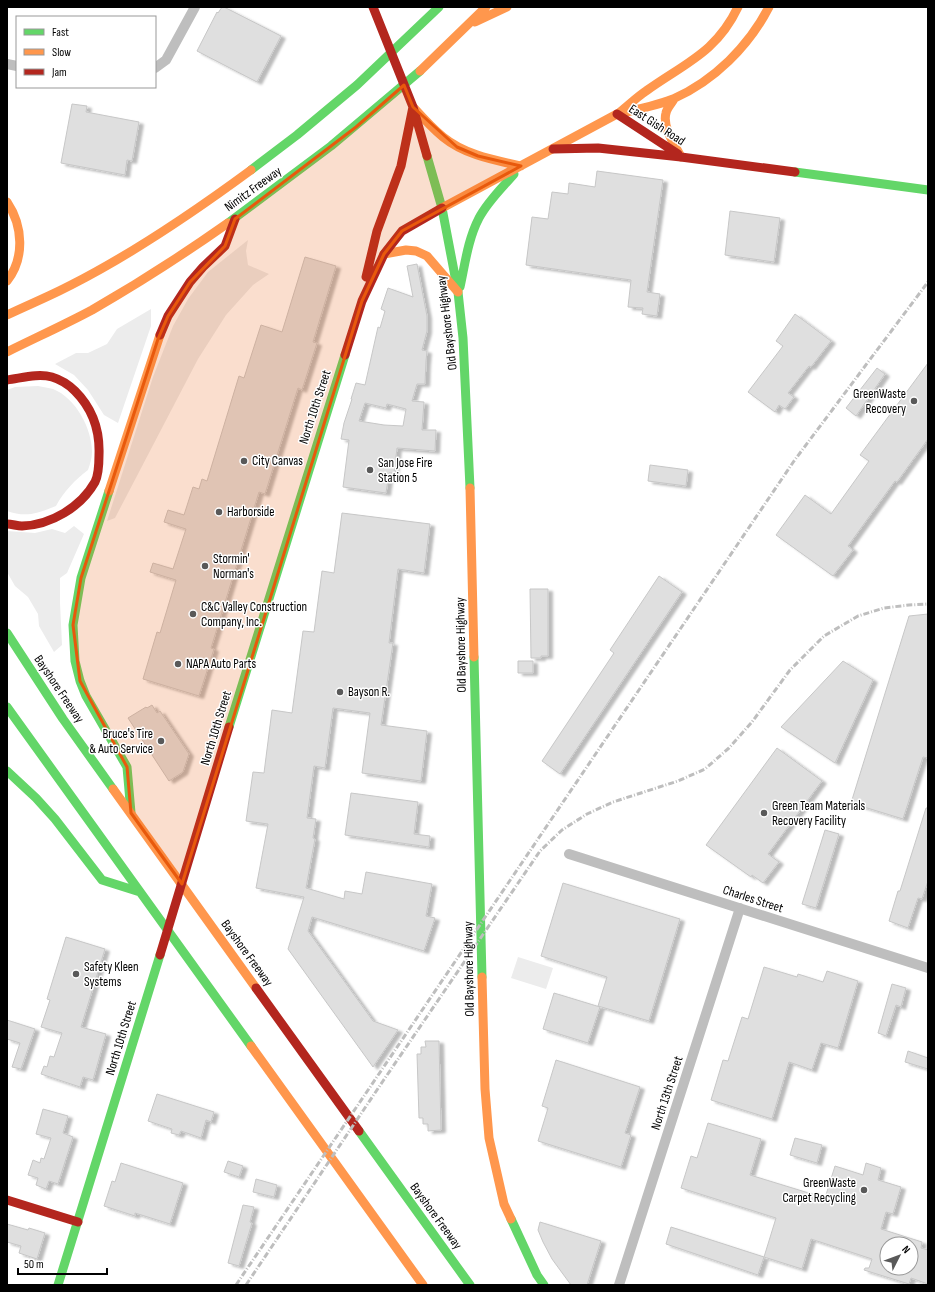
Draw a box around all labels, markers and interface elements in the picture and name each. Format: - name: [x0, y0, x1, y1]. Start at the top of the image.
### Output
- legend: [16, 16, 156, 88]
- text: Fast: [52, 25, 69, 40]
- text: Slow: [52, 45, 71, 60]
- text: Jam: [51, 65, 67, 80]
- street label: East Gish Road: [626, 101, 688, 149]
- street label: Nimitz Freeway: [221, 163, 285, 215]
- street label: Old Bayshore Highway: [433, 275, 461, 371]
- street label: North 10th Street: [296, 368, 334, 446]
- place label: GreenWaste Recovery: [853, 386, 906, 417]
- marker: GreenWaste Recovery: [909, 396, 919, 406]
- place label: City Canvas: [252, 453, 303, 469]
- place label: San Jose Fire Station 5: [378, 455, 433, 486]
- marker: City Canvas: [239, 456, 249, 466]
- marker: San Jose Fire Station 5: [365, 465, 375, 475]
- place label: Harborside: [227, 504, 274, 520]
- marker: Harborside: [214, 507, 224, 517]
- place label: Stormin' Norman's: [213, 551, 254, 582]
- marker: Stormin' Norman's: [200, 561, 210, 571]
- street label: Old Bayshore Highway: [452, 597, 470, 693]
- place label: C&C Valley Construction Company, Inc.: [201, 599, 307, 630]
- marker: C&C Valley Construction Company, Inc.: [188, 609, 198, 619]
- street label: Bayshore Freeway: [31, 652, 87, 726]
- place label: NAPA Auto Parts: [186, 656, 256, 672]
- marker: NAPA Auto Parts: [173, 659, 183, 669]
- place label: Bayson R.: [348, 684, 390, 700]
- marker: Bayson R.: [335, 687, 345, 697]
- street label: North 10th Street: [197, 689, 235, 767]
- place label: Bruce's Tire & Auto Service: [90, 726, 153, 757]
- marker: Bruce's Tire & Auto Service: [156, 736, 166, 746]
- place label: Green Team Materials Recovery Facility: [772, 798, 866, 829]
- marker: Green Team Materials Recovery Facility: [759, 808, 769, 818]
- street label: Charles Street: [721, 882, 785, 916]
- street label: Bayshore Freeway: [218, 917, 276, 989]
- street label: Old Bayshore Highway: [460, 921, 478, 1017]
- place label: Safety Kleen Systems: [84, 959, 139, 990]
- marker: Safety Kleen Systems: [71, 969, 81, 979]
- street label: North 10th Street: [102, 999, 140, 1077]
- street label: North 13th Street: [648, 1054, 686, 1132]
- place label: GreenWaste Carpet Recycling: [782, 1175, 856, 1206]
- street label: Bayshore Freeway: [407, 1180, 465, 1252]
- marker: GreenWaste Carpet Recycling: [859, 1185, 869, 1195]
- north arrow: [879, 1236, 919, 1276]
- text: N: [899, 1243, 913, 1256]
- scale bar: [18, 1250, 107, 1276]
- text: 50 m: [24, 1257, 44, 1272]

